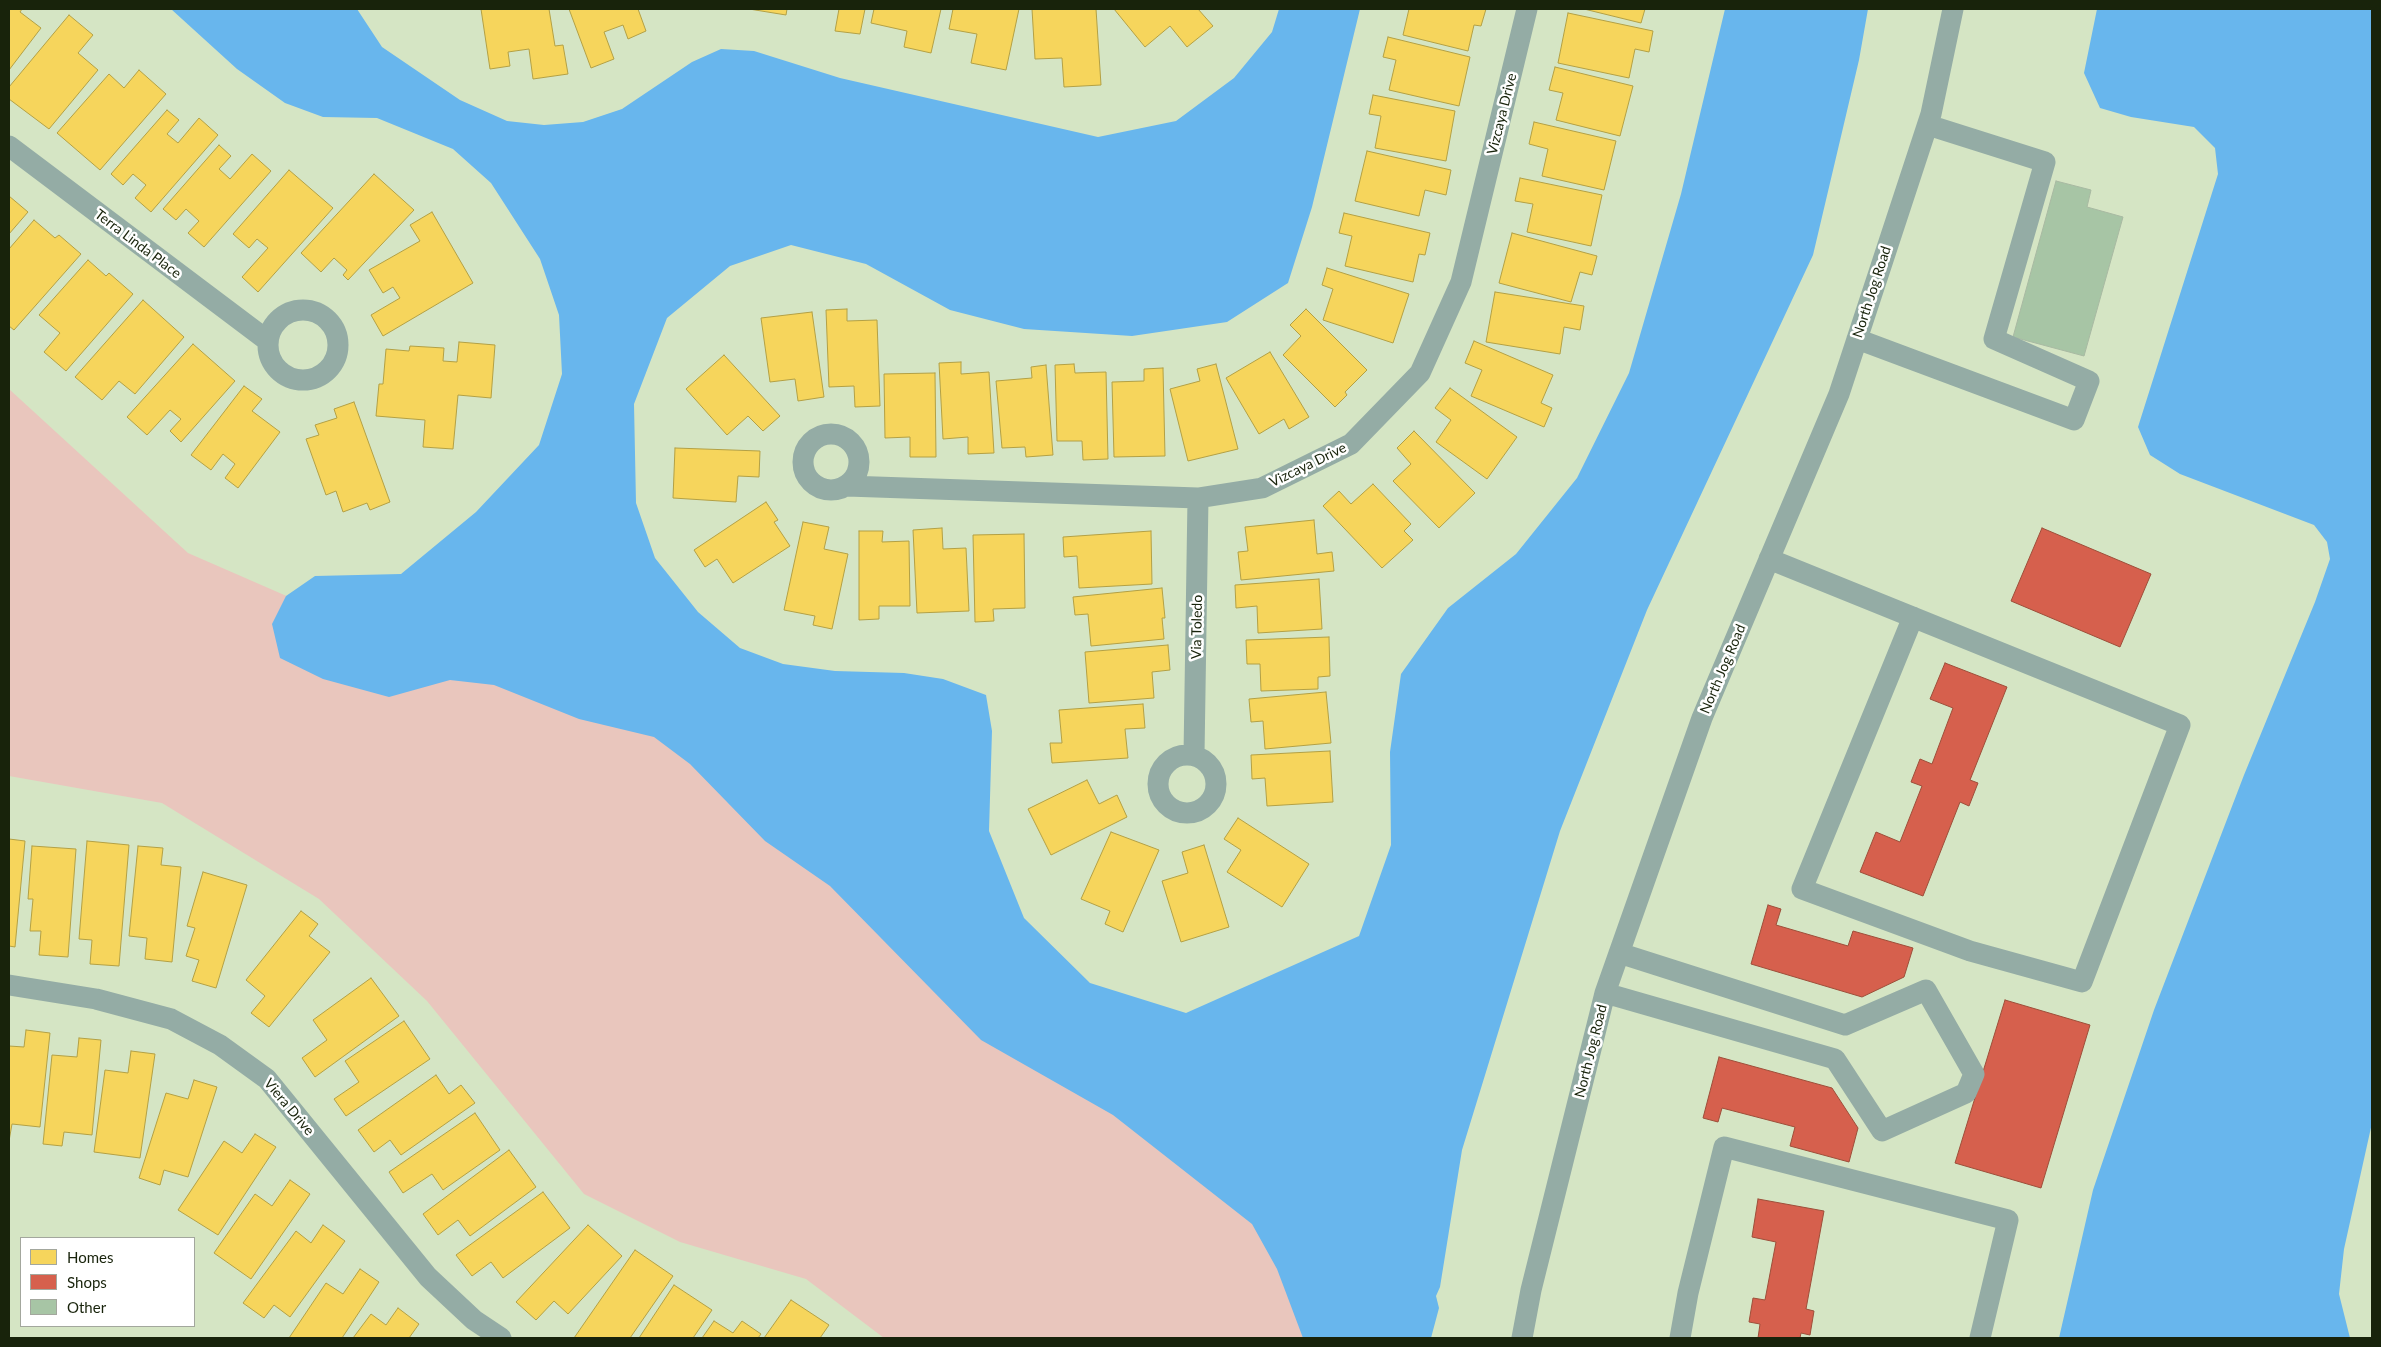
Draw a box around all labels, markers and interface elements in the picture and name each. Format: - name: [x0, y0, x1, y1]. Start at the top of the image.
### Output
- street label: Vizcaya Drive: [1484, 71, 1520, 157]
- street label: Terra Linda Place: [91, 206, 185, 282]
- street label: North Jog Road: [1849, 244, 1895, 340]
- street label: Vizcaya Drive: [1267, 439, 1349, 491]
- street label: Via Toledo: [1188, 595, 1206, 659]
- street label: North Jog Road: [1697, 622, 1749, 716]
- street label: North Jog Road: [1571, 1003, 1611, 1099]
- street label: Viera Drive: [260, 1075, 318, 1139]
- legend: [20, 1237, 195, 1327]
- text: Homes: [67, 1248, 113, 1266]
- text: Shops: [67, 1273, 107, 1291]
- text: Other: [67, 1298, 106, 1316]

